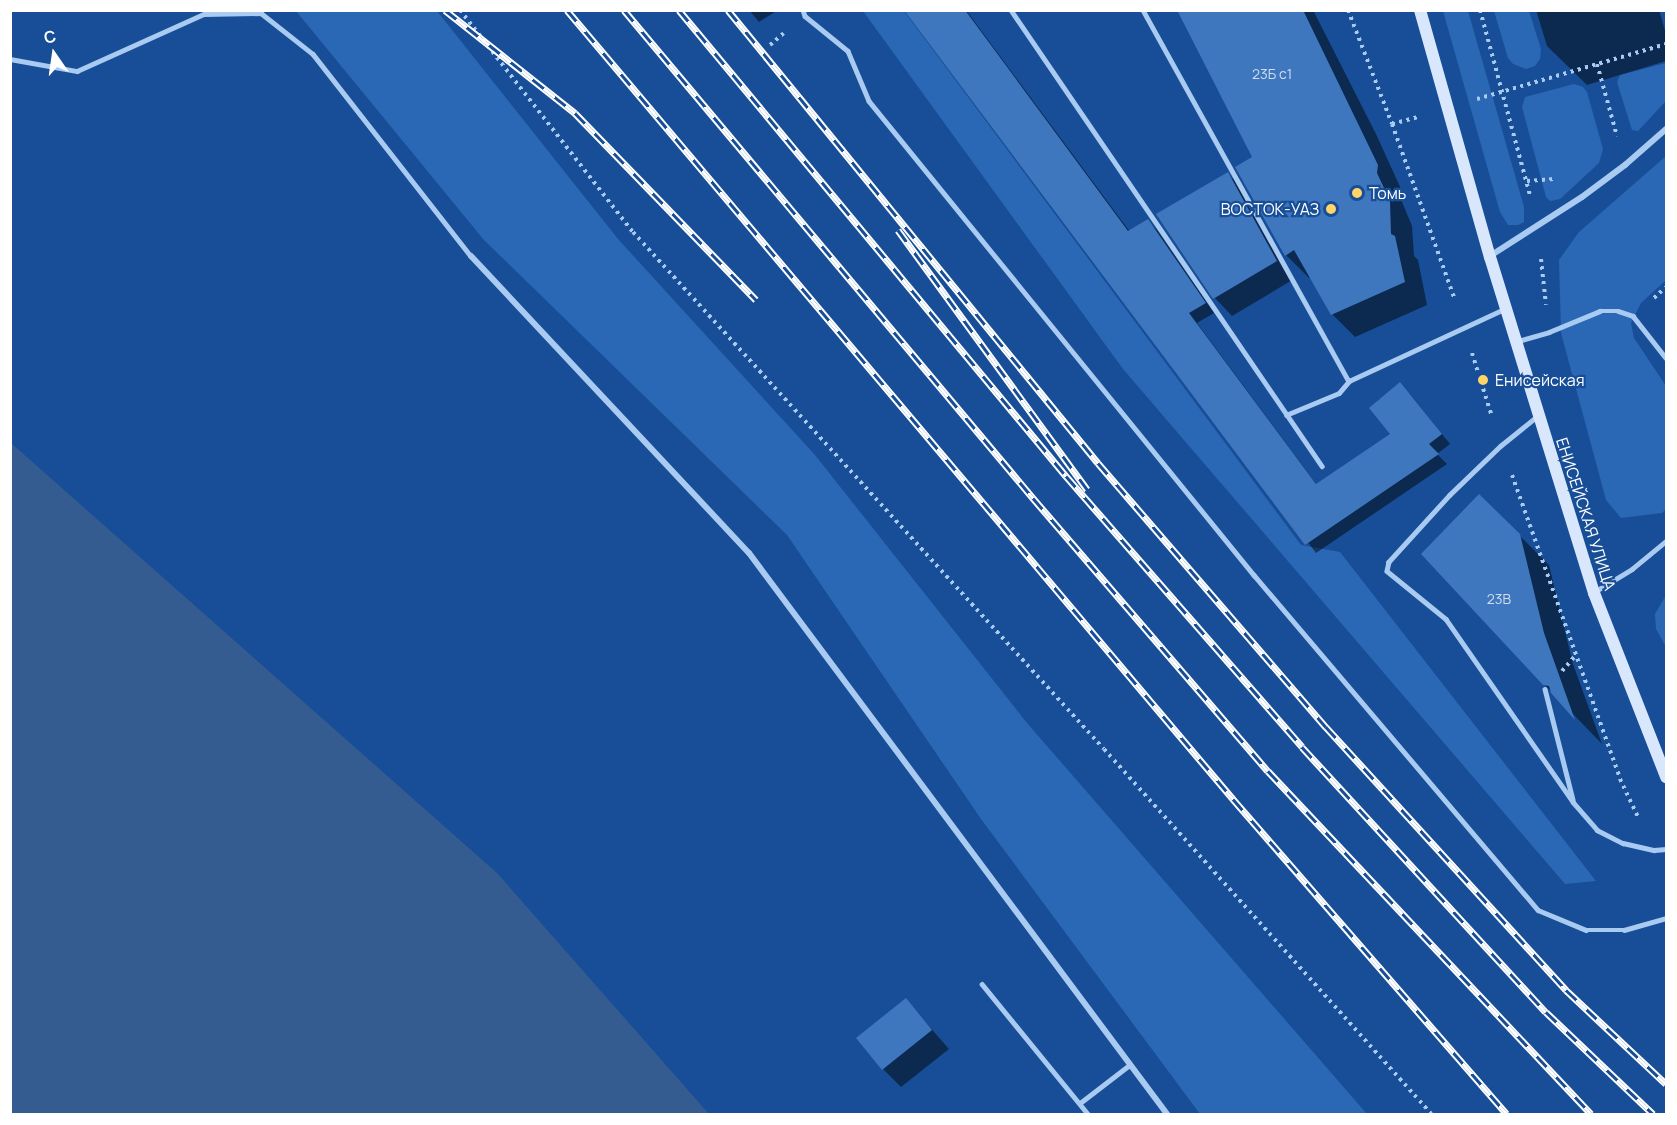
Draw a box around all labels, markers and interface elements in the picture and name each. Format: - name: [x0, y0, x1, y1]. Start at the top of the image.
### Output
- north arrow: [24, 24, 84, 84]
- text: С: [42, 24, 58, 49]
- house number: 23Б с1: [1252, 66, 1292, 82]
- place label: Томь: [1369, 183, 1406, 203]
- marker: Томь: [1350, 186, 1364, 200]
- place label: ВОСТОК-УАЗ: [1221, 199, 1319, 219]
- marker: ВОСТОК-УАЗ: [1324, 202, 1338, 216]
- place label: Енисейская: [1495, 370, 1585, 390]
- marker: Енисейская: [1476, 373, 1490, 387]
- street label: ЕНИСЕЙСКАЯ УЛИЦА: [1552, 435, 1620, 593]
- house number: 23В: [1487, 591, 1511, 607]

